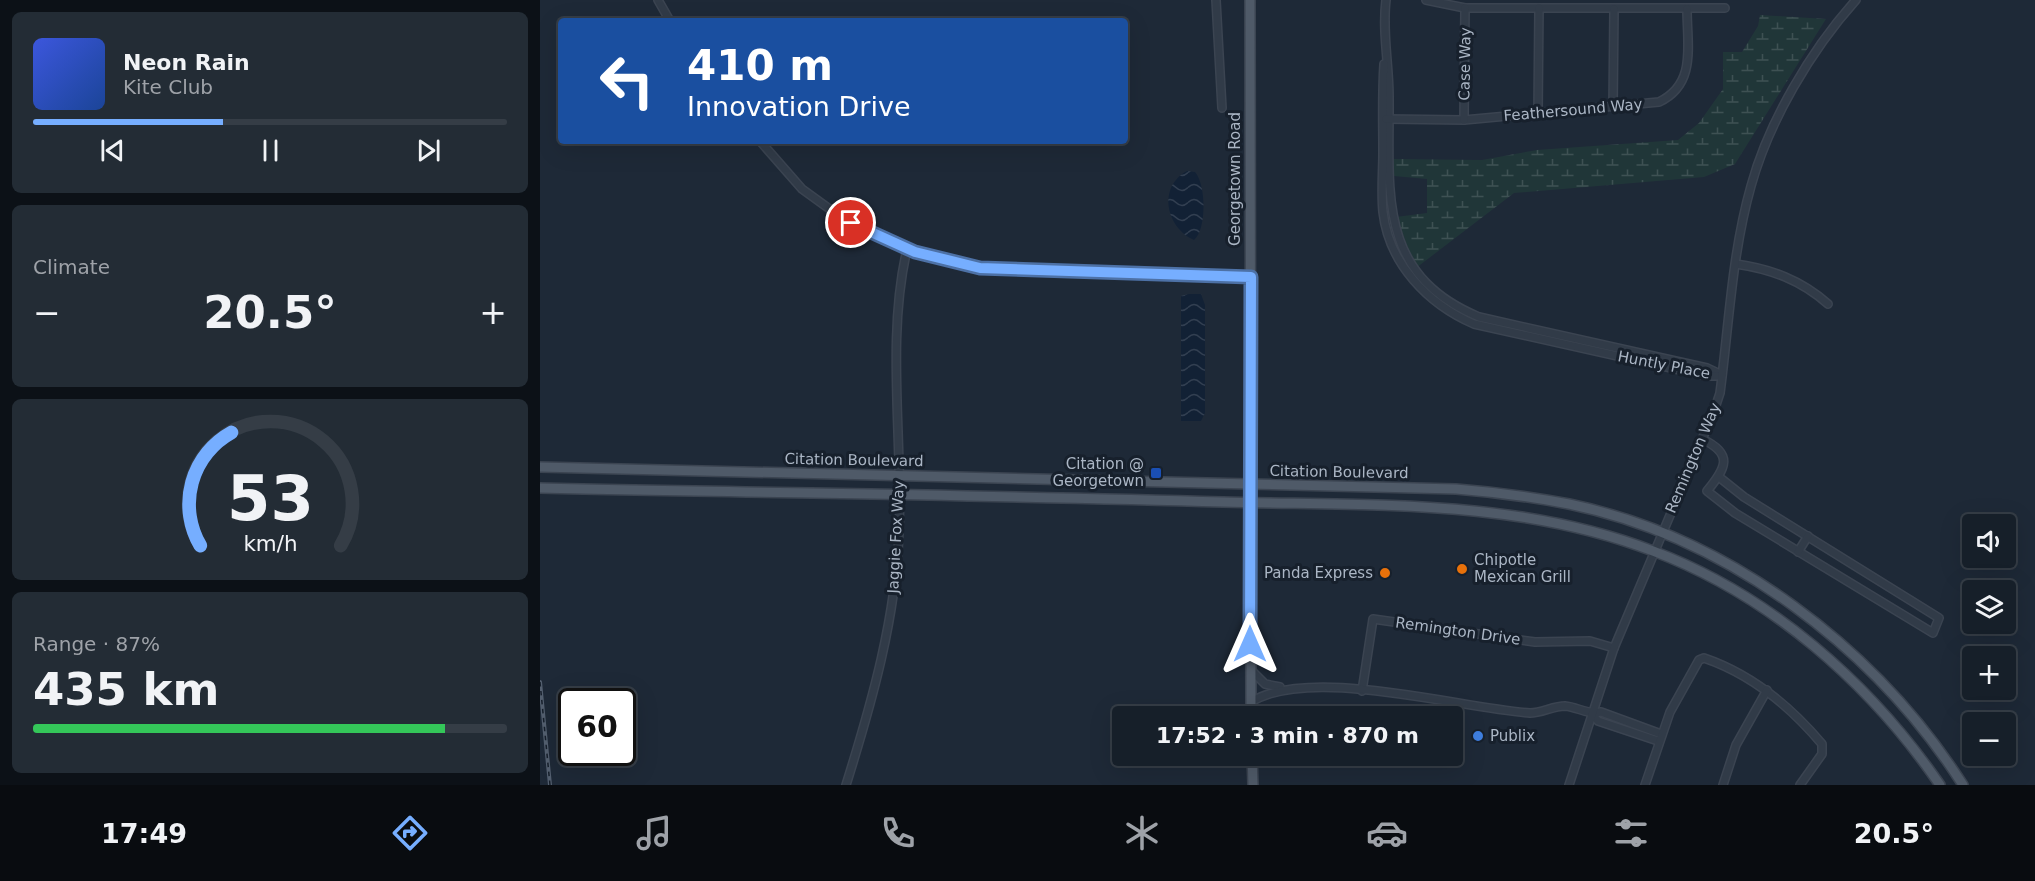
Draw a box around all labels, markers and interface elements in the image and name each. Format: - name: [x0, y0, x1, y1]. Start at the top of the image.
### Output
- street label: Case Way: [1455, 27, 1475, 101]
- text: 410 m: [687, 41, 833, 90]
- icon: left: [588, 42, 666, 120]
- text: Neon Rain: [123, 50, 250, 75]
- text: Kite Club: [123, 75, 213, 99]
- text: Innovation Drive: [687, 91, 911, 122]
- street label: Feathersound Way: [1503, 95, 1643, 125]
- street label: Georgetown Road: [1226, 112, 1244, 246]
- icon: previous: [96, 134, 129, 167]
- icon: pause: [254, 134, 287, 167]
- icon: next: [412, 134, 445, 167]
- pin: [825, 197, 876, 248]
- icon: arrive: [834, 206, 867, 239]
- text: Climate: [33, 255, 110, 279]
- text: 20.5°: [203, 286, 337, 339]
- text: −: [33, 293, 61, 332]
- text: +: [479, 293, 507, 332]
- street label: Huntly Place: [1616, 347, 1712, 383]
- street label: Remington Way: [1662, 400, 1724, 516]
- street label: Citation Boulevard: [784, 450, 924, 470]
- place label: Citation @ Georgetown: [1052, 455, 1144, 490]
- text: 53: [227, 462, 313, 535]
- street label: Citation Boulevard: [1269, 462, 1409, 482]
- marker: Citation @ Georgetown: [1149, 466, 1163, 480]
- street label: Jaggie Fox Way: [884, 480, 908, 595]
- map controls: [1962, 514, 2016, 766]
- button: sound: [1962, 514, 2016, 568]
- text: km/h: [243, 532, 297, 557]
- place label: Chipotle Mexican Grill: [1474, 551, 1571, 586]
- marker: Chipotle Mexican Grill: [1455, 562, 1469, 576]
- place label: Panda Express: [1264, 564, 1373, 582]
- marker: Panda Express: [1378, 566, 1392, 580]
- button: layers: [1962, 580, 2016, 634]
- position arrow: [1218, 612, 1282, 676]
- street label: Remington Drive: [1394, 613, 1522, 649]
- text: Range · 87%: [33, 632, 160, 656]
- button: +: [1962, 646, 2016, 700]
- text: 435 km: [33, 663, 219, 716]
- speed limit sign: 60: [558, 688, 636, 766]
- button: −: [1962, 712, 2016, 766]
- text: 17:52 · 3 min · 870 m: [1156, 723, 1419, 748]
- place label: Publix: [1490, 727, 1535, 745]
- marker: Publix: [1471, 729, 1485, 743]
- icon: directions: [389, 812, 431, 854]
- icon: music: [633, 812, 675, 854]
- icon: phone: [877, 812, 919, 854]
- icon: climate: [1121, 812, 1163, 854]
- icon: car: [1366, 812, 1408, 854]
- icon: filters: [1610, 812, 1652, 854]
- text: 17:49: [101, 818, 187, 849]
- text: 20.5°: [1854, 818, 1934, 849]

